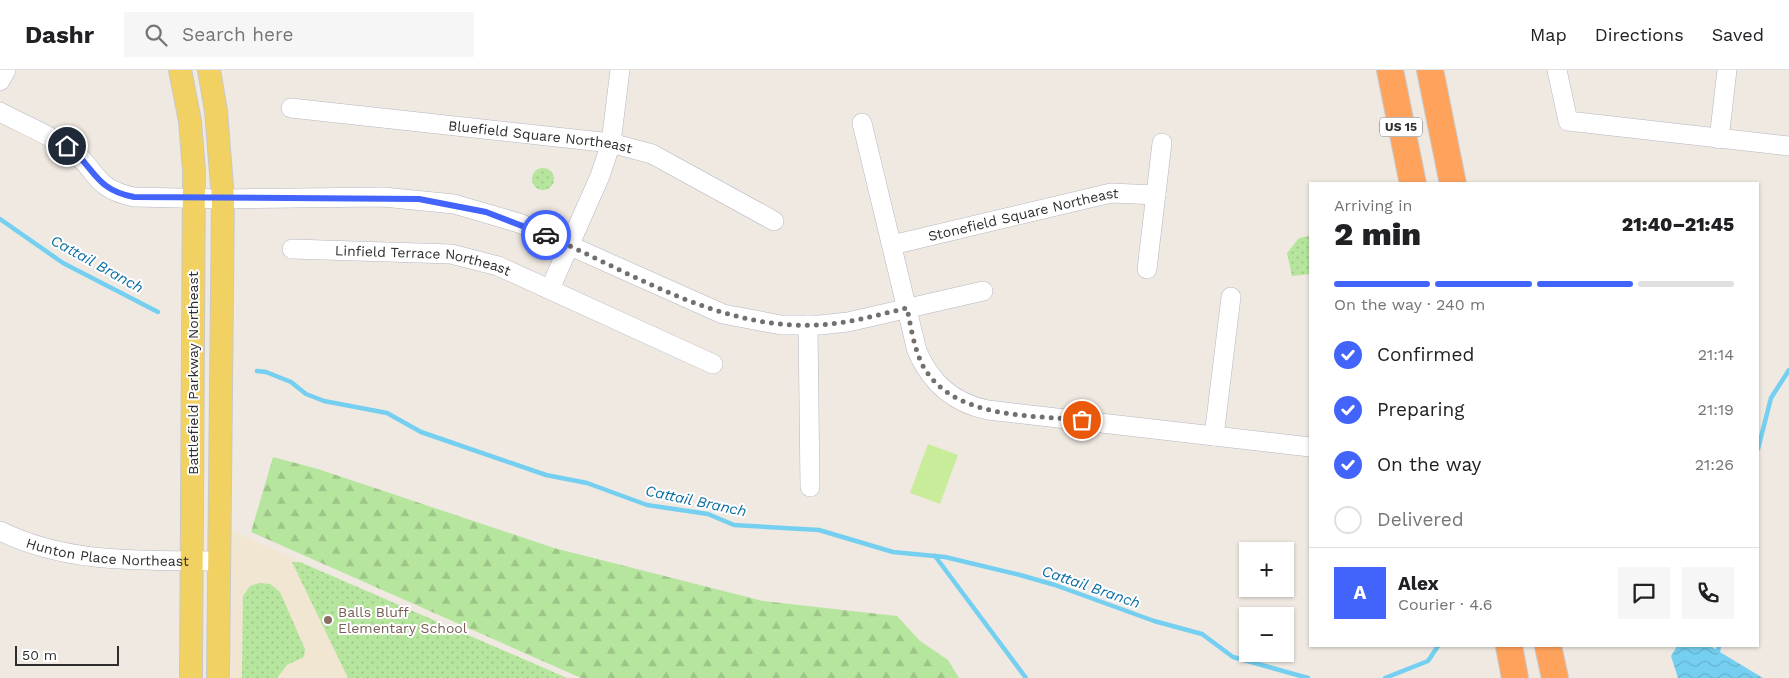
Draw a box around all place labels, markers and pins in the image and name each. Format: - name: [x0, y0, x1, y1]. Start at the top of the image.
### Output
- pin: [46, 125, 88, 167]
- pin: [1061, 399, 1103, 441]
- place label: Balls Bluff Elementary School: [338, 604, 468, 636]
- marker: Balls Bluff Elementary School: [322, 614, 334, 626]

